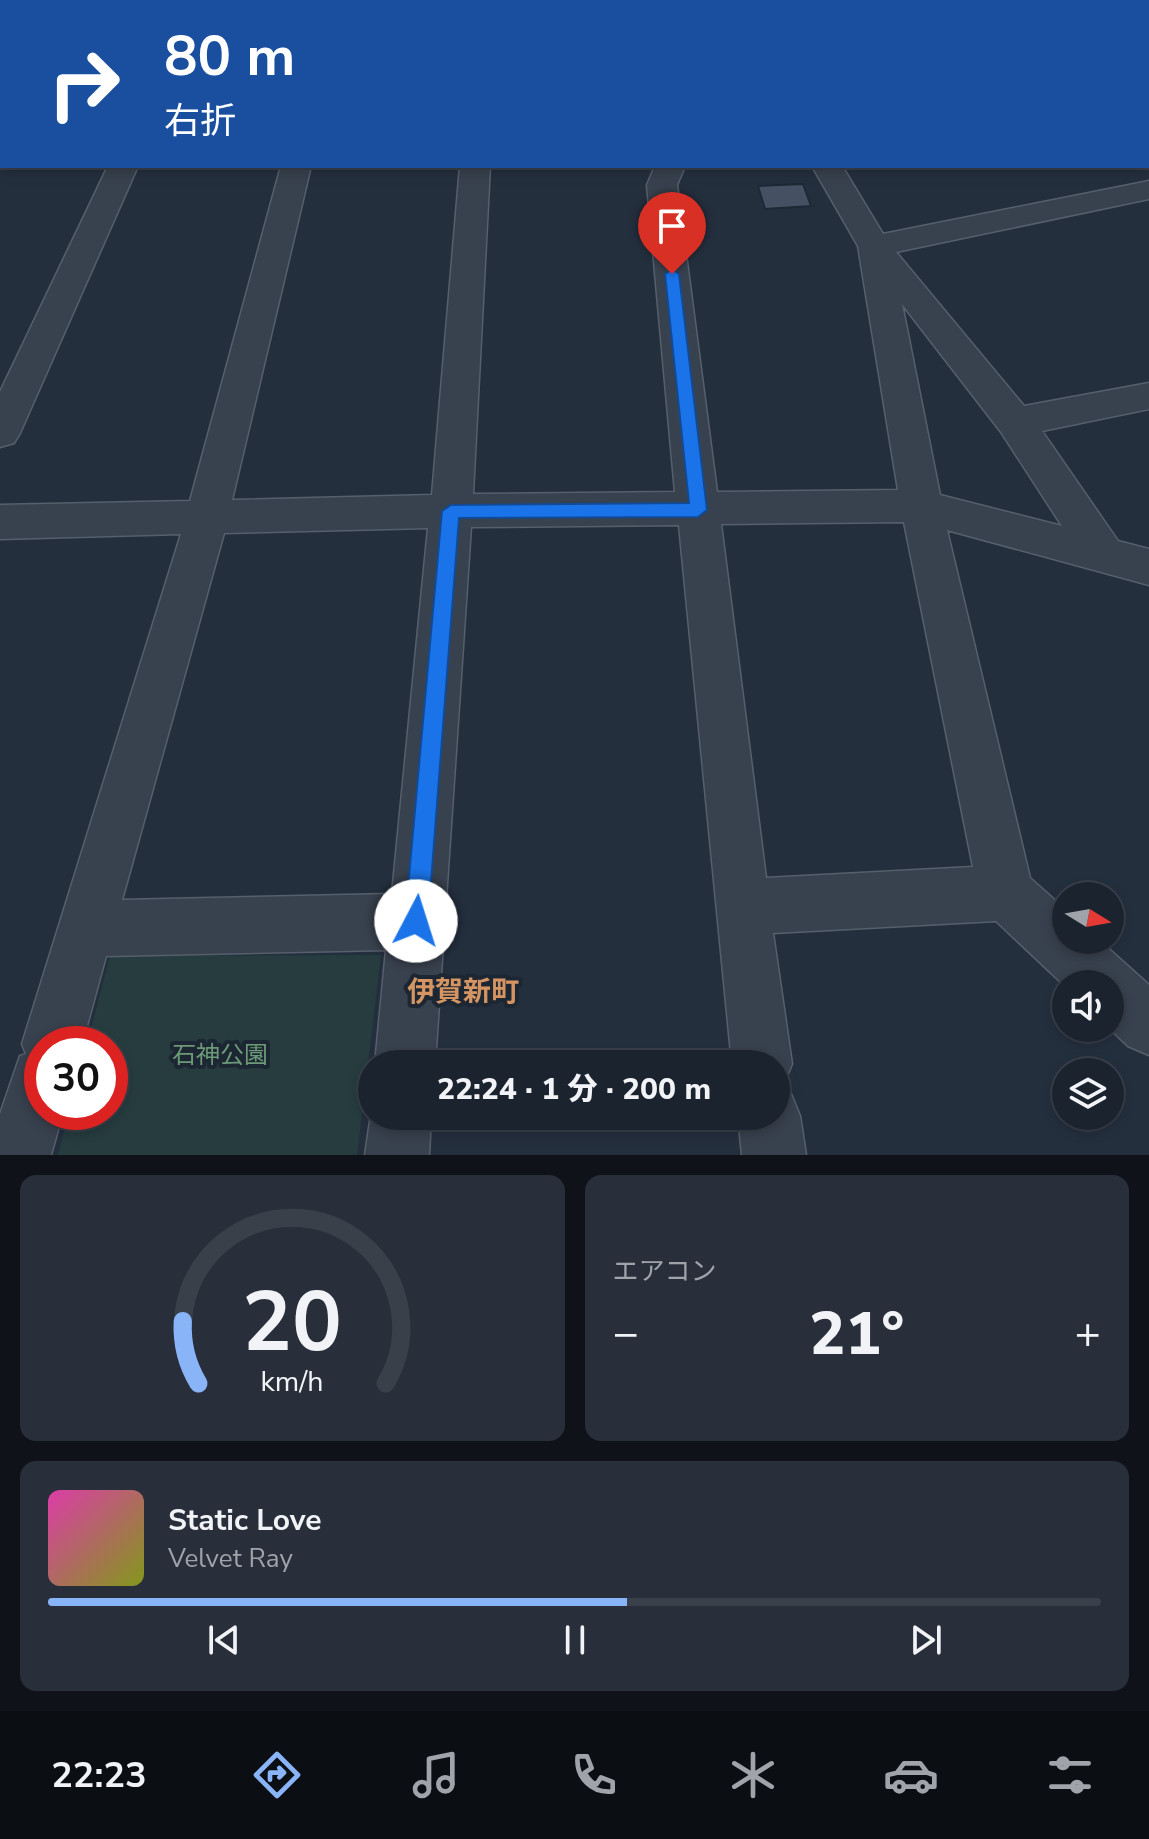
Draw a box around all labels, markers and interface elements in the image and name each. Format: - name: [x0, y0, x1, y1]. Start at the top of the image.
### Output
- text: 80 m: [164, 18, 295, 95]
- icon: right: [32, 32, 136, 136]
- text: 右折: [164, 97, 236, 146]
- pin: [638, 192, 706, 274]
- icon: arrive: [650, 204, 694, 248]
- position arrow: [374, 879, 458, 963]
- north arrow: [1052, 882, 1124, 954]
- map controls: [1052, 882, 1124, 1130]
- button: sound: [1052, 970, 1124, 1042]
- district label: 伊賀新町: [407, 973, 519, 1011]
- speed limit sign: 30: [24, 1026, 128, 1130]
- park label: 石神公園: [172, 1039, 268, 1071]
- button: layers: [1052, 1058, 1124, 1130]
- text: 22:24 · 1 分 · 200 m: [437, 1069, 711, 1110]
- text: エアコン: [613, 1254, 717, 1289]
- text: 20: [242, 1266, 342, 1379]
- text: 21°: [809, 1293, 904, 1375]
- text: −: [613, 1304, 639, 1364]
- text: +: [1075, 1304, 1101, 1364]
- text: km/h: [261, 1362, 324, 1401]
- text: Static Love: [168, 1500, 322, 1541]
- text: Velvet Ray: [168, 1541, 293, 1576]
- icon: previous: [202, 1618, 246, 1662]
- icon: pause: [553, 1618, 597, 1662]
- icon: next: [904, 1618, 948, 1662]
- icon: directions: [249, 1747, 305, 1803]
- icon: music: [408, 1747, 464, 1803]
- icon: phone: [566, 1747, 622, 1803]
- icon: climate: [725, 1747, 781, 1803]
- icon: car: [883, 1747, 939, 1803]
- icon: filters: [1042, 1747, 1098, 1803]
- text: 22:23: [51, 1751, 147, 1800]

